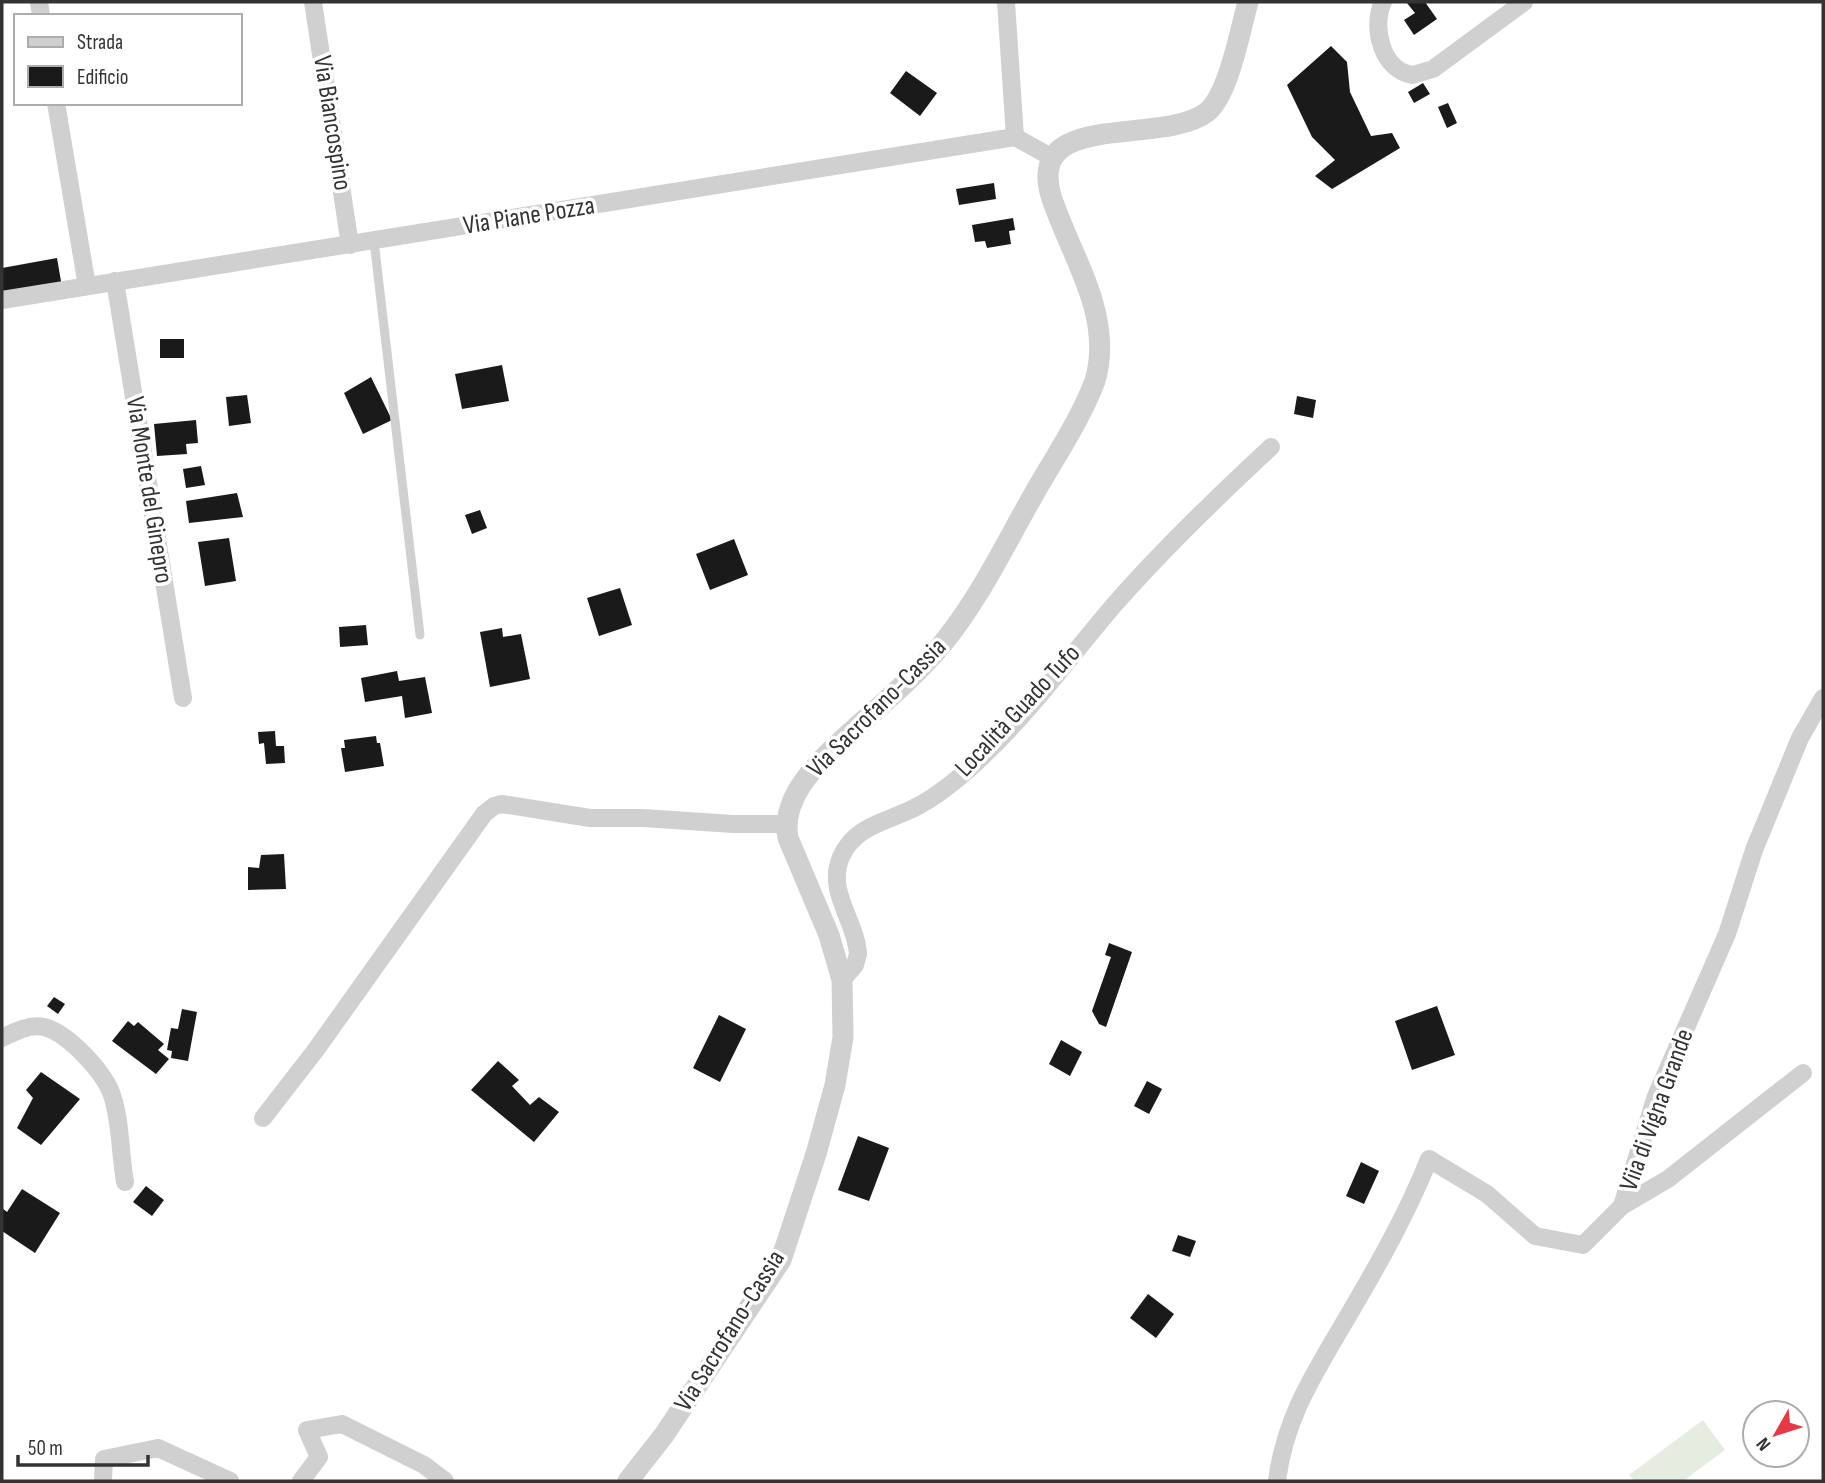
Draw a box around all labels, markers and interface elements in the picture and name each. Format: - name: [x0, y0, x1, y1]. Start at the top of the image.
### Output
- legend: [14, 14, 242, 105]
- text: Strada: [77, 30, 123, 55]
- street label: Via Biancospino: [306, 53, 358, 193]
- text: Edificio: [77, 65, 128, 90]
- street label: Via Piane Pozza: [461, 190, 597, 242]
- street label: Via Monte del Ginepro: [119, 394, 179, 586]
- street label: Via Sacrofano-Cassia: [801, 632, 953, 784]
- street label: Località Guado Tufo: [949, 639, 1087, 783]
- street label: Viia di Vigna Grande: [1613, 1025, 1701, 1195]
- street label: Via Sacrofano-Cassia: [668, 1245, 792, 1417]
- north arrow: [1741, 1399, 1811, 1469]
- scale bar: [18, 1424, 147, 1468]
- text: N: [1752, 1433, 1776, 1455]
- text: 50 m: [28, 1436, 63, 1461]

